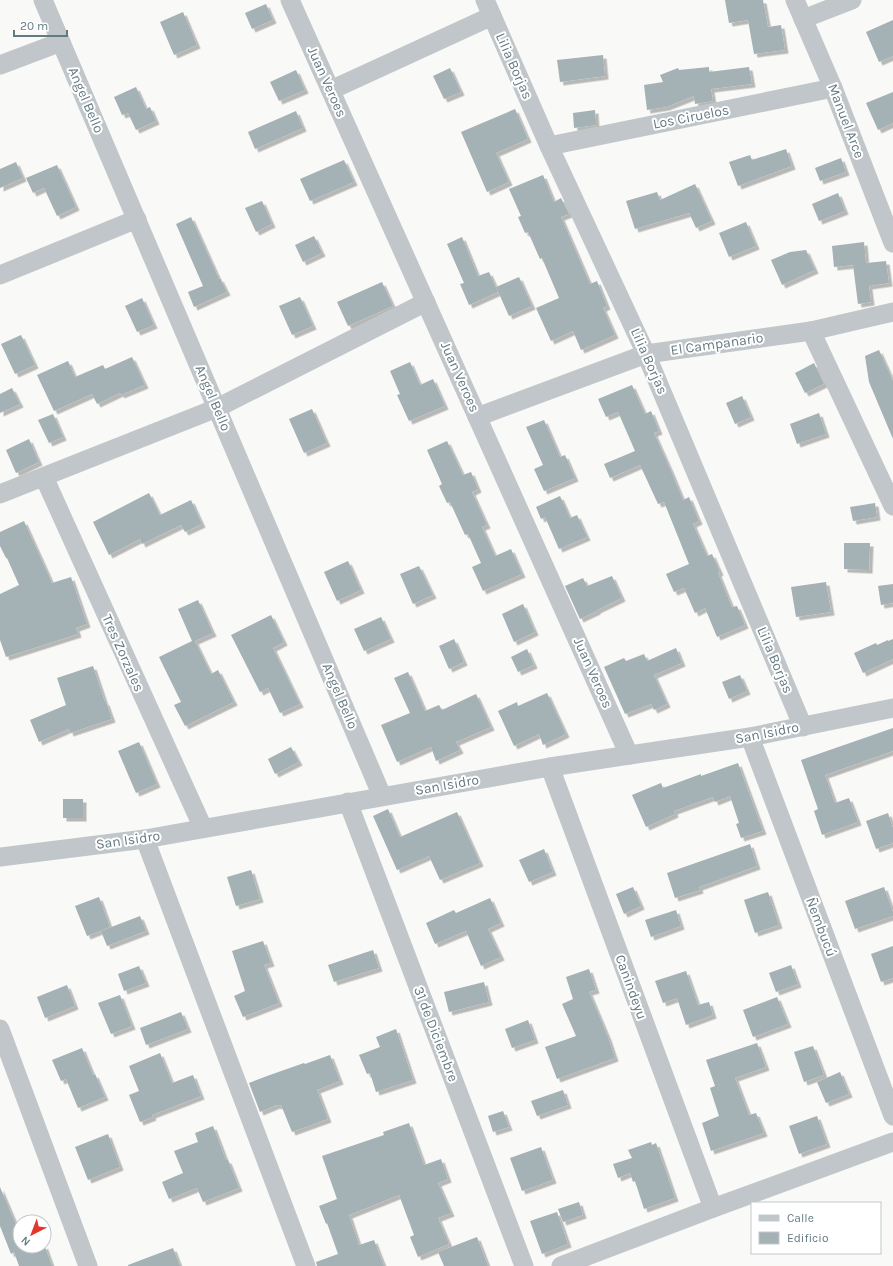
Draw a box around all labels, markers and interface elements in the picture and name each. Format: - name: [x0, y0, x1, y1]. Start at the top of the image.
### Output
- scale bar: [14, 12, 67, 38]
- text: 20 m: [20, 19, 48, 33]
- street label: Lilia Borjas: [492, 30, 536, 102]
- street label: Juan Veroes: [304, 44, 350, 120]
- street label: Angel Bello: [64, 64, 108, 136]
- street label: Manuel Arce: [824, 81, 868, 161]
- street label: Los Ciruelos: [651, 101, 731, 133]
- street label: Lilia Borjas: [627, 325, 671, 397]
- street label: El Campanario: [670, 329, 764, 359]
- street label: Juan Veroes: [437, 339, 483, 415]
- street label: Angel Bello: [191, 362, 235, 434]
- street label: Tres Zorzales: [98, 612, 148, 694]
- street label: Lilia Borjas: [753, 624, 797, 696]
- street label: Juan Veroes: [570, 635, 616, 711]
- street label: Angel Bello: [318, 660, 362, 732]
- street label: San Isidro: [734, 719, 800, 747]
- street label: San Isidro: [414, 771, 480, 799]
- street label: San Isidro: [95, 827, 161, 853]
- street label: Ñembucú: [802, 895, 840, 959]
- street label: Canindeyu: [611, 952, 651, 1022]
- street label: 31 de Diciembre: [410, 984, 462, 1084]
- legend: [751, 1202, 881, 1254]
- text: Calle: [787, 1211, 814, 1225]
- north arrow: [12, 1214, 52, 1254]
- text: Edificio: [787, 1231, 828, 1245]
- text: N: [18, 1234, 33, 1249]

